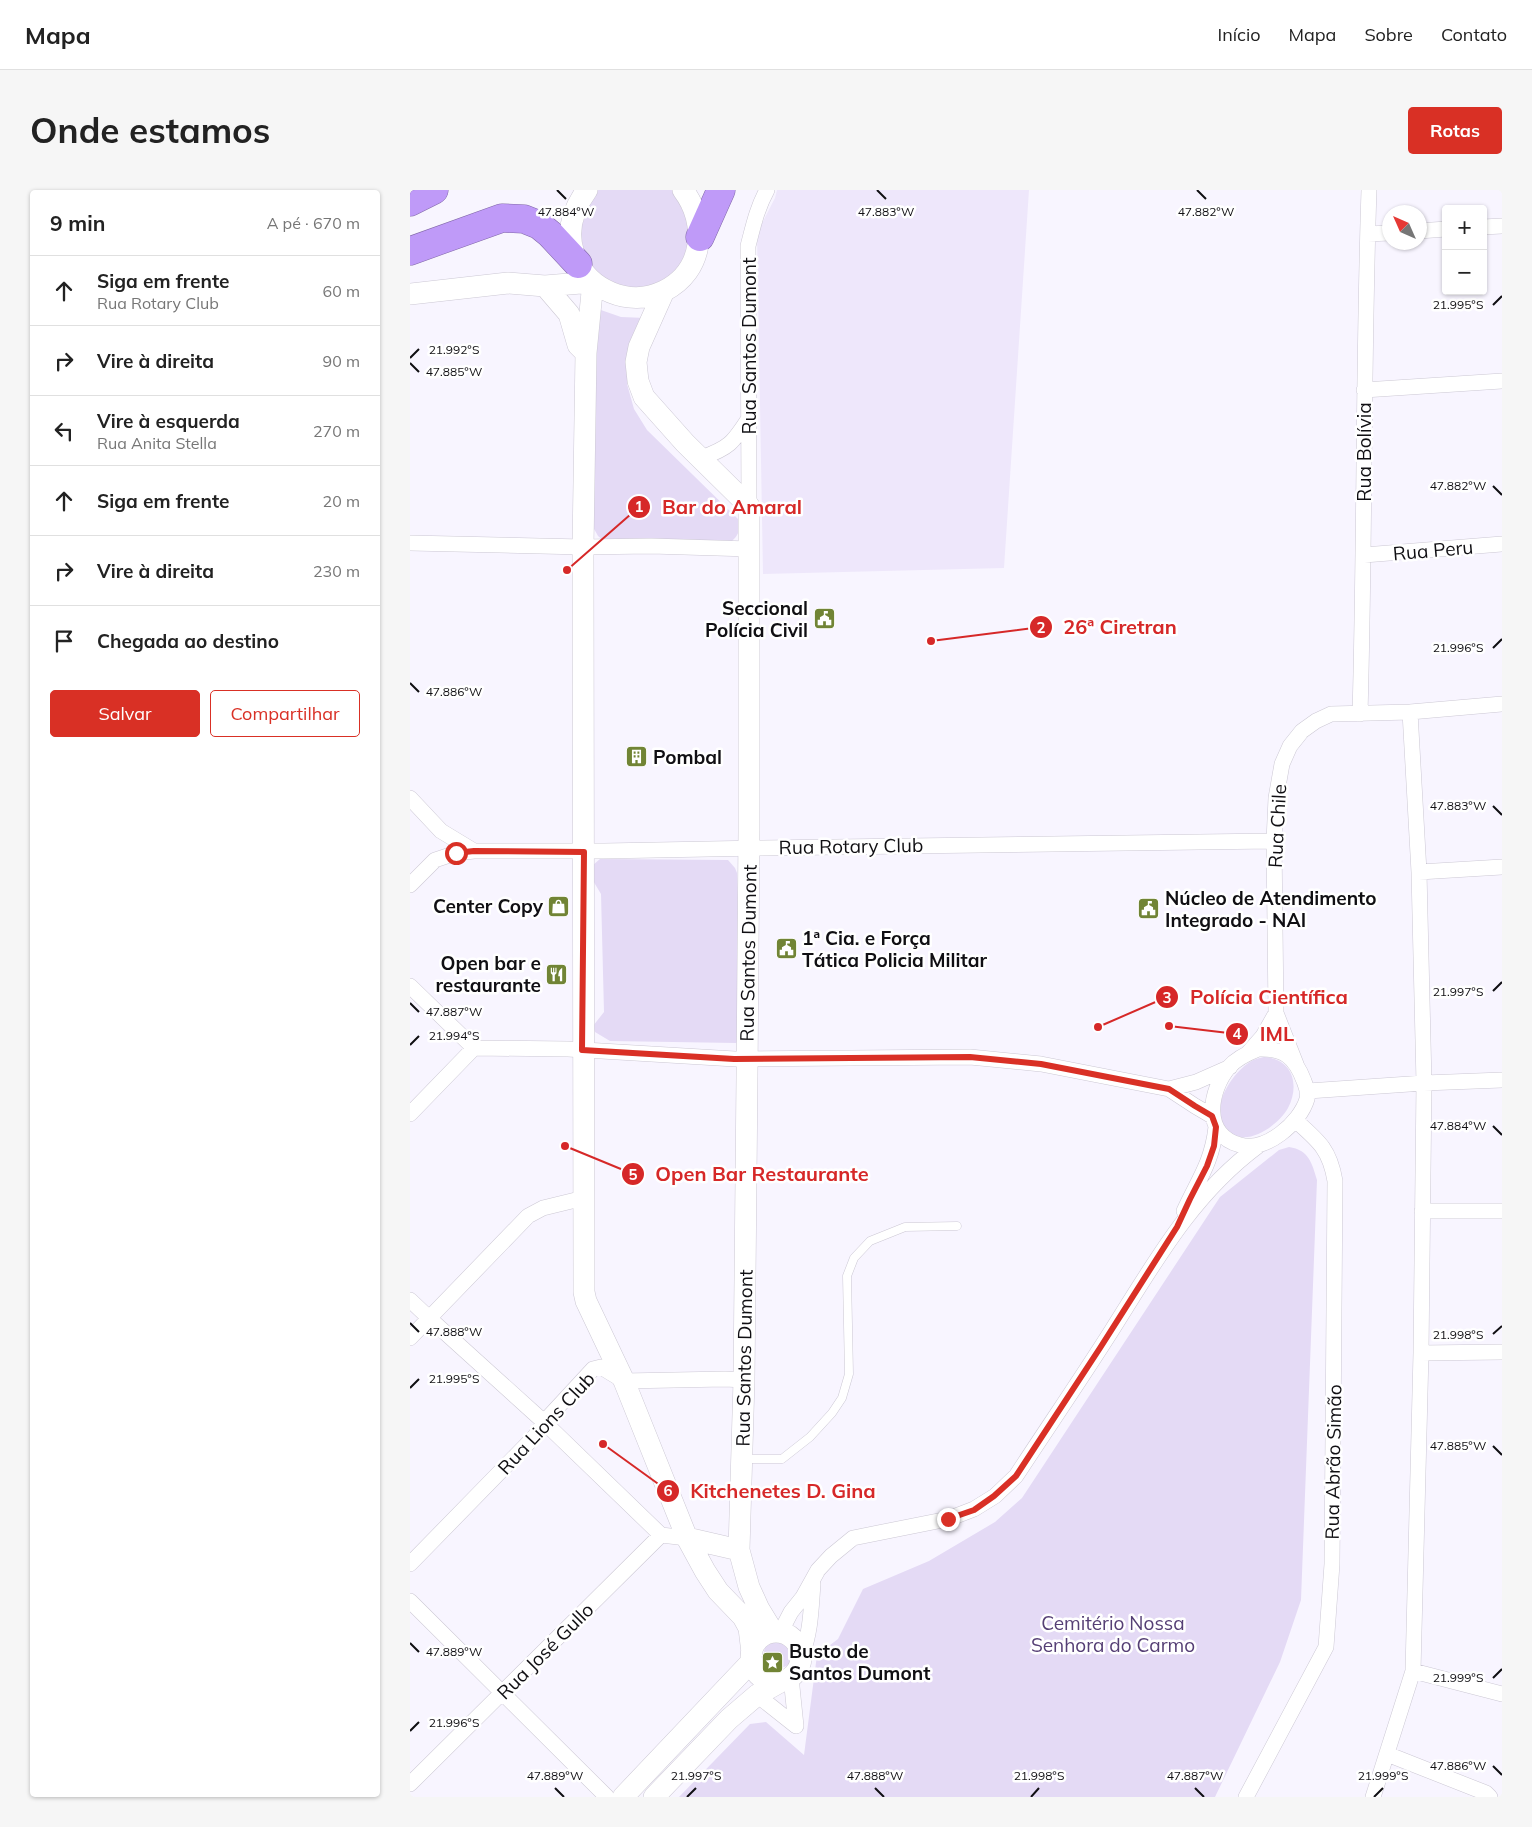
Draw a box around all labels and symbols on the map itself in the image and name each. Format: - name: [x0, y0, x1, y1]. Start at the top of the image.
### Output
- text: 47.884°W: [538, 204, 594, 219]
- text: 47.883°W: [858, 204, 914, 219]
- text: 47.882°W: [1178, 204, 1234, 219]
- north arrow: [1382, 205, 1427, 250]
- street label: Rua Santos Dumont: [737, 257, 761, 435]
- text: 21.995°S: [1433, 297, 1483, 312]
- text: 21.992°S: [429, 342, 479, 357]
- text: 47.885°W: [426, 364, 482, 379]
- street label: Rua Bolívia: [1352, 402, 1376, 502]
- text: 47.882°W: [1430, 478, 1486, 493]
- callout: Bar do Amaral: [627, 490, 812, 525]
- text: Bar do Amaral: [662, 494, 802, 519]
- text: 1: [634, 497, 644, 516]
- street label: Rua Peru: [1392, 535, 1474, 565]
- place label: Seccional Polícia Civil: [705, 596, 808, 642]
- public building icon: Seccional Polícia Civil: [812, 607, 836, 631]
- callout: 26ª Ciretran: [1028, 610, 1187, 645]
- text: 26ª Ciretran: [1063, 614, 1177, 639]
- text: 2: [1036, 618, 1046, 637]
- text: 21.996°S: [1433, 640, 1483, 655]
- text: 47.886°W: [426, 684, 482, 699]
- building icon: Pombal: [625, 745, 649, 769]
- place label: Pombal: [653, 745, 722, 769]
- street label: Rua Chile: [1263, 783, 1291, 869]
- text: 47.883°W: [1430, 798, 1486, 813]
- street label: Rua Rotary Club: [778, 833, 924, 859]
- route start: [445, 842, 468, 865]
- street label: Rua Santos Dumont: [734, 864, 762, 1042]
- place label: Núcleo de Atendimento Integrado - NAI: [1165, 886, 1376, 932]
- place label: Center Copy: [433, 894, 544, 918]
- shop icon: Center Copy: [547, 894, 571, 918]
- public building icon: Núcleo de Atendimento Integrado - NAI: [1137, 897, 1161, 921]
- place label: 1ª Cia. e Força Tática Policia Militar: [802, 926, 987, 972]
- public building icon: 1ª Cia. e Força Tática Policia Militar: [774, 937, 798, 961]
- place label: Open bar e restaurante: [435, 951, 541, 997]
- restaurant icon: Open bar e restaurante: [545, 962, 569, 986]
- callout: Polícia Científica: [1155, 980, 1358, 1015]
- text: Polícia Científica: [1190, 984, 1348, 1009]
- text: 21.997°S: [1433, 984, 1483, 999]
- text: 3: [1162, 988, 1172, 1007]
- text: 47.887°W: [426, 1004, 482, 1019]
- callout: IML: [1225, 1017, 1304, 1052]
- text: IML: [1260, 1021, 1294, 1046]
- text: 4: [1232, 1024, 1242, 1043]
- text: 21.994°S: [429, 1028, 479, 1043]
- text: 47.884°W: [1430, 1118, 1486, 1133]
- callout: Open Bar Restaurante: [621, 1157, 879, 1192]
- text: Open Bar Restaurante: [655, 1161, 869, 1186]
- text: 5: [628, 1165, 638, 1184]
- street label: Rua Santos Dumont: [730, 1269, 758, 1447]
- text: 47.888°W: [426, 1324, 482, 1339]
- text: 21.998°S: [1433, 1327, 1483, 1342]
- street label: Rua Lions Club: [492, 1367, 600, 1479]
- text: 21.995°S: [429, 1371, 479, 1386]
- street label: Rua Abrão Simão: [1320, 1384, 1346, 1540]
- text: 47.885°W: [1430, 1438, 1486, 1453]
- callout: Kitchenetes D. Gina: [655, 1474, 885, 1509]
- text: Kitchenetes D. Gina: [690, 1478, 876, 1503]
- text: 6: [663, 1481, 673, 1500]
- route end: [937, 1508, 960, 1531]
- street label: Rua José Gullo: [492, 1598, 598, 1704]
- park label: Cemitério Nossa Senhora do Carmo: [1031, 1611, 1195, 1657]
- place label: Busto de Santos Dumont: [789, 1639, 930, 1685]
- text: 47.889°W: [426, 1644, 482, 1659]
- place icon: Busto de Santos Dumont: [761, 1650, 785, 1674]
- text: 21.999°S: [1433, 1670, 1483, 1685]
- text: 21.996°S: [429, 1715, 479, 1730]
- text: 47.886°W: [1430, 1758, 1486, 1773]
- text: 47.889°W: [527, 1768, 583, 1783]
- text: 21.997°S: [671, 1768, 721, 1783]
- text: 47.888°W: [847, 1768, 903, 1783]
- text: 21.998°S: [1014, 1768, 1064, 1783]
- text: 47.887°W: [1167, 1768, 1223, 1783]
- text: 21.999°S: [1358, 1768, 1408, 1783]

